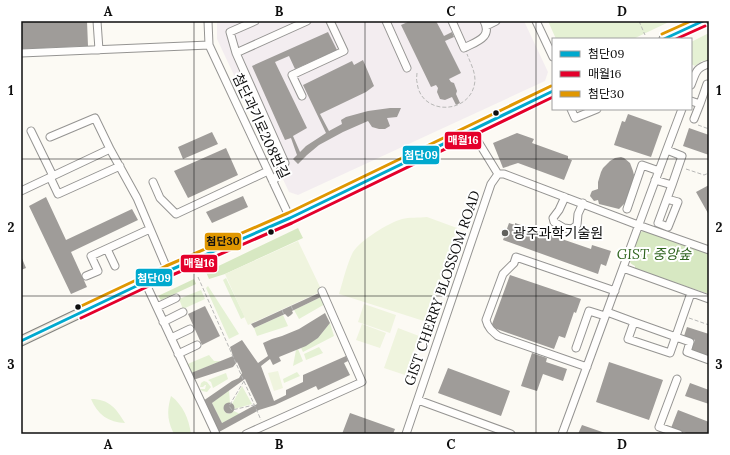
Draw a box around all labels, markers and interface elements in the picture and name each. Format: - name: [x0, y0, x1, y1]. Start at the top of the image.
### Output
- text: A: [104, 3, 113, 20]
- text: B: [275, 3, 284, 20]
- text: C: [447, 3, 456, 20]
- text: D: [617, 3, 627, 20]
- legend: [552, 38, 692, 110]
- text: 첨단09: [588, 46, 625, 61]
- text: 매월16: [588, 66, 621, 81]
- street label: 첨단과기로208번길: [229, 70, 293, 182]
- text: 1: [8, 82, 14, 99]
- text: 1: [716, 82, 722, 99]
- text: 첨단30: [588, 86, 624, 101]
- unlabelled marker: [491, 108, 501, 118]
- line badge: 매월16: [444, 131, 482, 150]
- text: 매월16: [447, 133, 479, 147]
- line badge: 첨단09: [402, 145, 440, 165]
- text: 첨단09: [404, 148, 438, 162]
- street label: GIST CHERRY BLOSSOM ROAD: [400, 188, 484, 388]
- text: 2: [8, 219, 15, 236]
- text: 2: [716, 219, 723, 236]
- place label: 광주과학기술원: [513, 224, 603, 242]
- unlabelled marker: [266, 227, 276, 237]
- marker: 광주과학기술원: [500, 228, 510, 238]
- line badge: 첨단30: [204, 232, 242, 251]
- text: 첨단30: [206, 234, 240, 248]
- park label: GIST 중앙숲: [617, 245, 692, 263]
- line badge: 매월16: [180, 254, 218, 273]
- text: 매월16: [183, 256, 215, 270]
- line badge: 첨단09: [135, 268, 173, 287]
- text: 첨단09: [137, 271, 171, 285]
- unlabelled marker: [73, 302, 83, 312]
- text: 3: [7, 356, 15, 373]
- text: 3: [715, 356, 723, 373]
- text: A: [104, 436, 113, 453]
- text: B: [275, 436, 284, 453]
- text: C: [447, 436, 456, 453]
- text: D: [617, 436, 627, 453]

